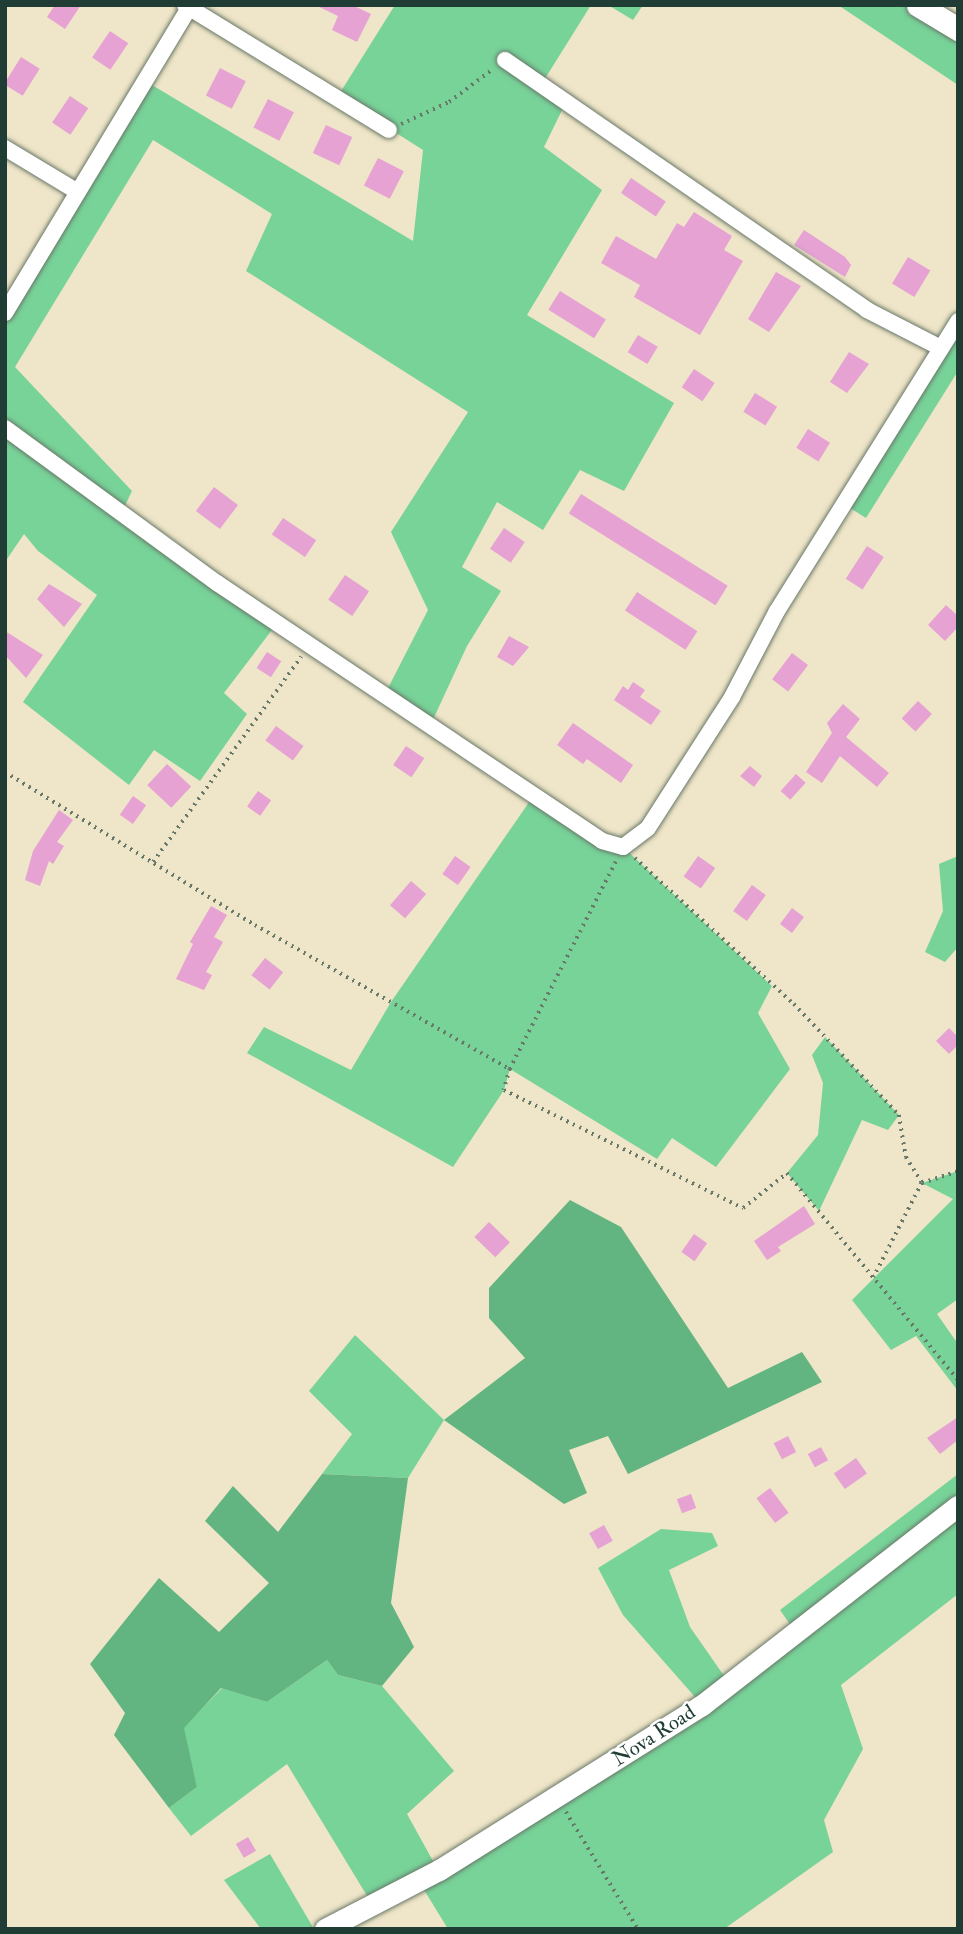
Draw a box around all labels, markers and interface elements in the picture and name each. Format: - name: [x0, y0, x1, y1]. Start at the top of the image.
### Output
- street label: Nova Road: [608, 1700, 700, 1772]

